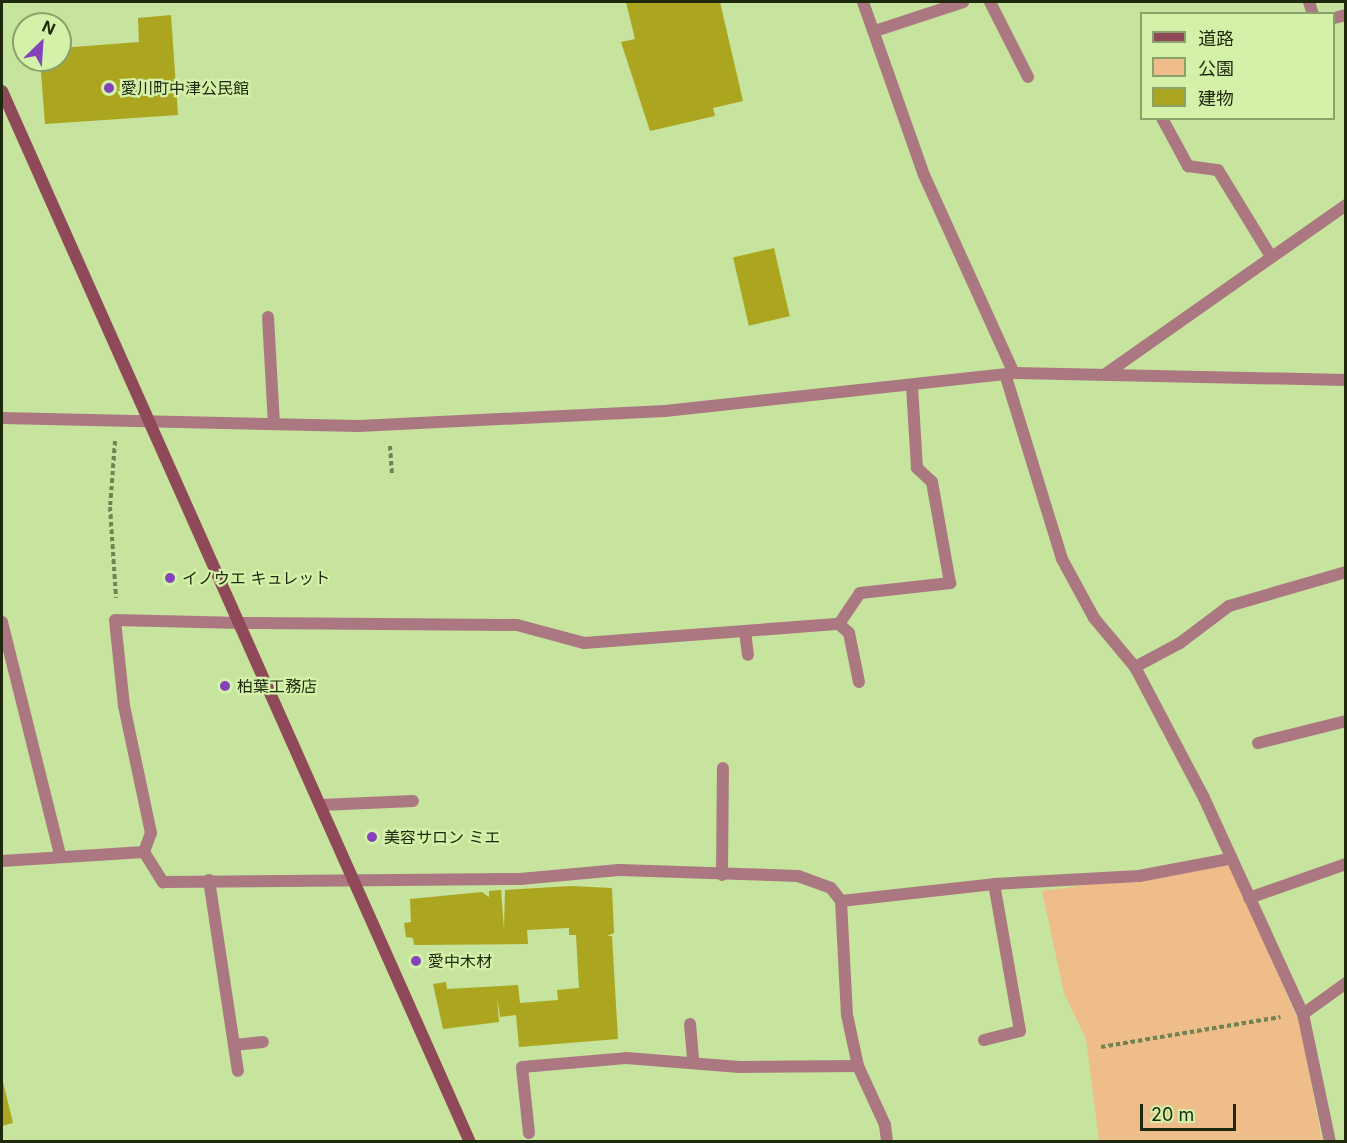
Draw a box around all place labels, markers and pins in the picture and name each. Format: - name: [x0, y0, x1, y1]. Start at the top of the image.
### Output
- place label: 愛川町中津公民館: [121, 78, 249, 98]
- marker: 愛川町中津公民館: [102, 81, 116, 95]
- place label: イノウエ キュレット: [182, 568, 330, 588]
- marker: イノウエ キュレット: [163, 571, 177, 585]
- place label: 柏葉工務店: [237, 676, 317, 696]
- marker: 柏葉工務店: [218, 679, 232, 693]
- place label: 美容サロン ミエ: [384, 827, 500, 847]
- marker: 美容サロン ミエ: [365, 830, 379, 844]
- place label: 愛中木材: [428, 951, 492, 971]
- marker: 愛中木材: [409, 954, 423, 968]

